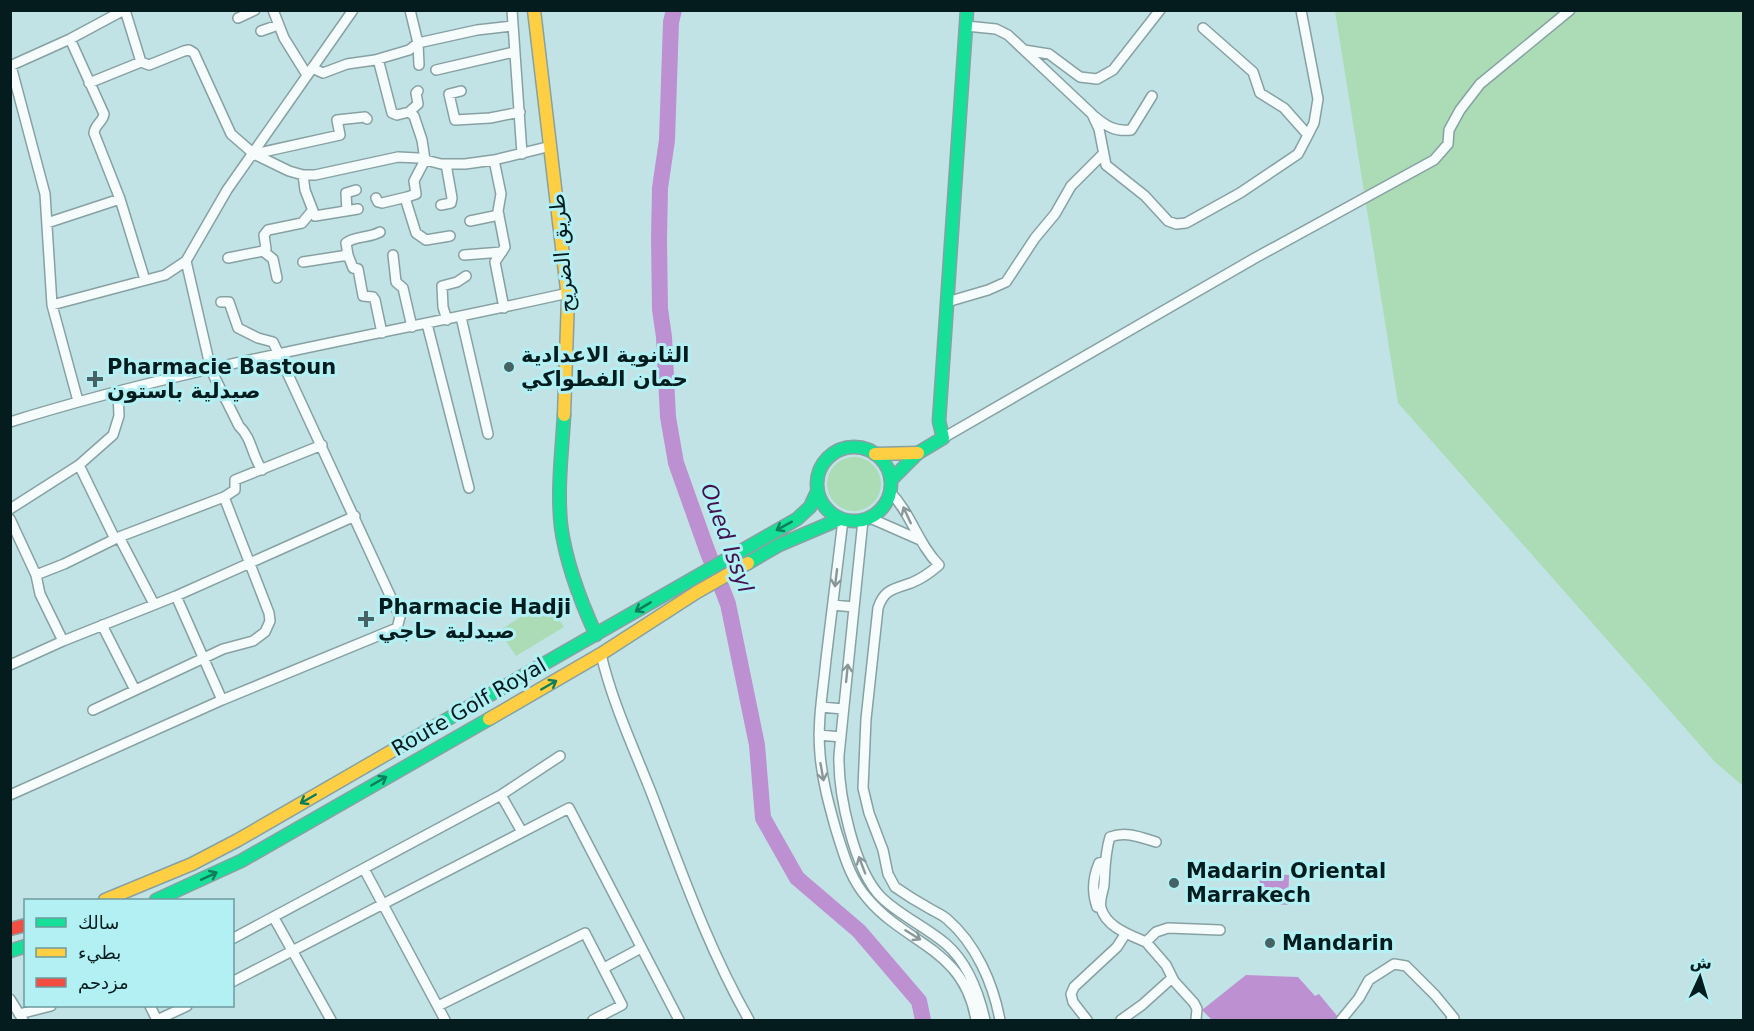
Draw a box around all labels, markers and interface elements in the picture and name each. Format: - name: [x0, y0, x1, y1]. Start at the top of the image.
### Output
- street label: طريق الضريح: [545, 192, 579, 314]
- place label: الثانوية الاعدادية حمان الفطواكي: [521, 343, 689, 391]
- place label: Pharmacie Bastoun صيدلية باستون: [107, 355, 336, 403]
- marker: الثانوية الاعدادية حمان الفطواكي: [502, 360, 516, 374]
- marker: Pharmacie Bastoun صيدلية باستون: [88, 372, 102, 386]
- water label: Oued Issyl: [696, 480, 758, 596]
- one-way arrow: [901, 506, 913, 524]
- one-way arrow: [775, 521, 793, 532]
- one-way arrow: [830, 567, 841, 587]
- place label: Pharmacie Hadji صيدلية حاجي: [378, 595, 571, 643]
- one-way arrow: [635, 601, 652, 613]
- marker: Pharmacie Hadji صيدلية حاجي: [359, 612, 373, 626]
- street label: Route Golf Royal: [388, 653, 550, 761]
- one-way arrow: [842, 664, 853, 683]
- one-way arrow: [540, 678, 557, 690]
- one-way arrow: [817, 761, 828, 781]
- one-way arrow: [370, 775, 387, 787]
- one-way arrow: [300, 794, 317, 806]
- one-way arrow: [855, 856, 866, 874]
- place label: Madarin Oriental Marrakech: [1186, 859, 1386, 907]
- one-way arrow: [199, 869, 217, 881]
- marker: Madarin Oriental Marrakech: [1167, 876, 1181, 890]
- legend: [24, 899, 234, 1007]
- text: سالك: [78, 912, 119, 933]
- one-way arrow: [904, 930, 921, 942]
- place label: Mandarin: [1282, 931, 1394, 955]
- marker: Mandarin: [1263, 936, 1277, 950]
- text: بطيء: [78, 942, 121, 964]
- north arrow: [1670, 947, 1730, 1007]
- text: ش: [1689, 952, 1713, 973]
- text: مزدحم: [78, 972, 129, 994]

